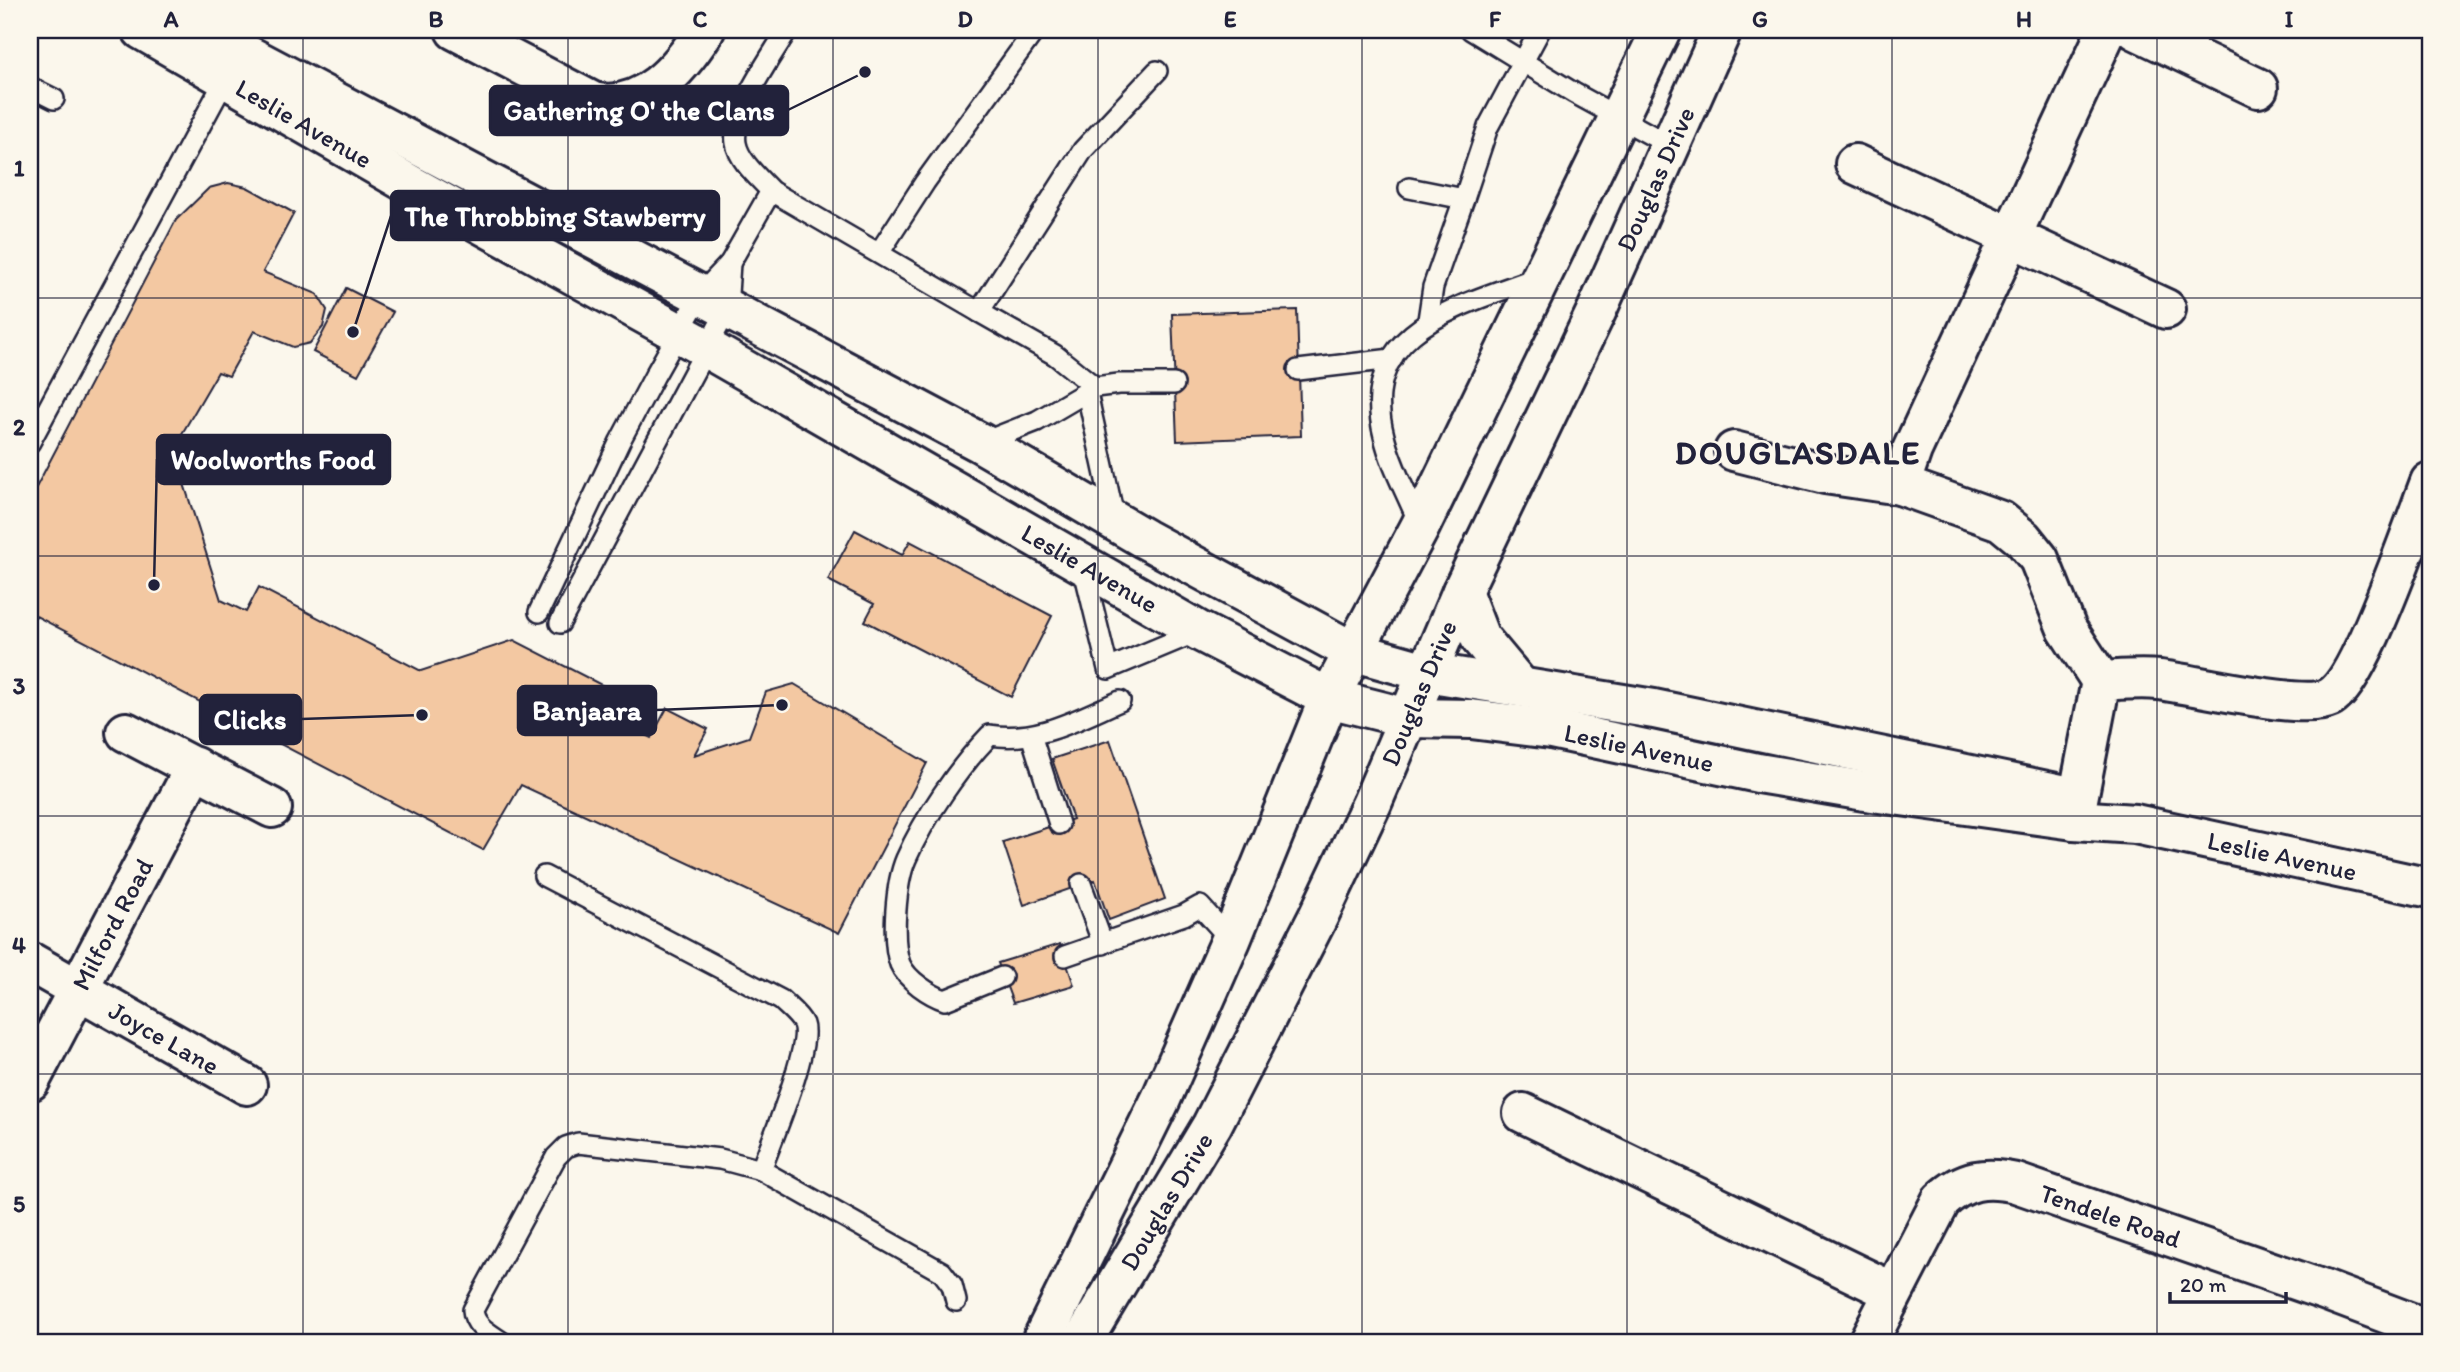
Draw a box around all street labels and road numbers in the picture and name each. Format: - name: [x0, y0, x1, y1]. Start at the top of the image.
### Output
- street label: Leslie Avenue: [230, 72, 378, 175]
- street label: Douglas Drive: [1609, 102, 1702, 256]
- street label: Leslie Avenue: [1016, 517, 1164, 620]
- street label: Douglas Drive: [1374, 615, 1464, 771]
- street label: Leslie Avenue: [1561, 716, 1717, 779]
- street label: Leslie Avenue: [2204, 824, 2360, 888]
- street label: Milford Road: [65, 853, 160, 996]
- street label: Joyce Lane: [103, 994, 225, 1082]
- street label: Douglas Drive: [1113, 1127, 1220, 1276]
- street label: Tendele Road: [2036, 1177, 2186, 1255]

